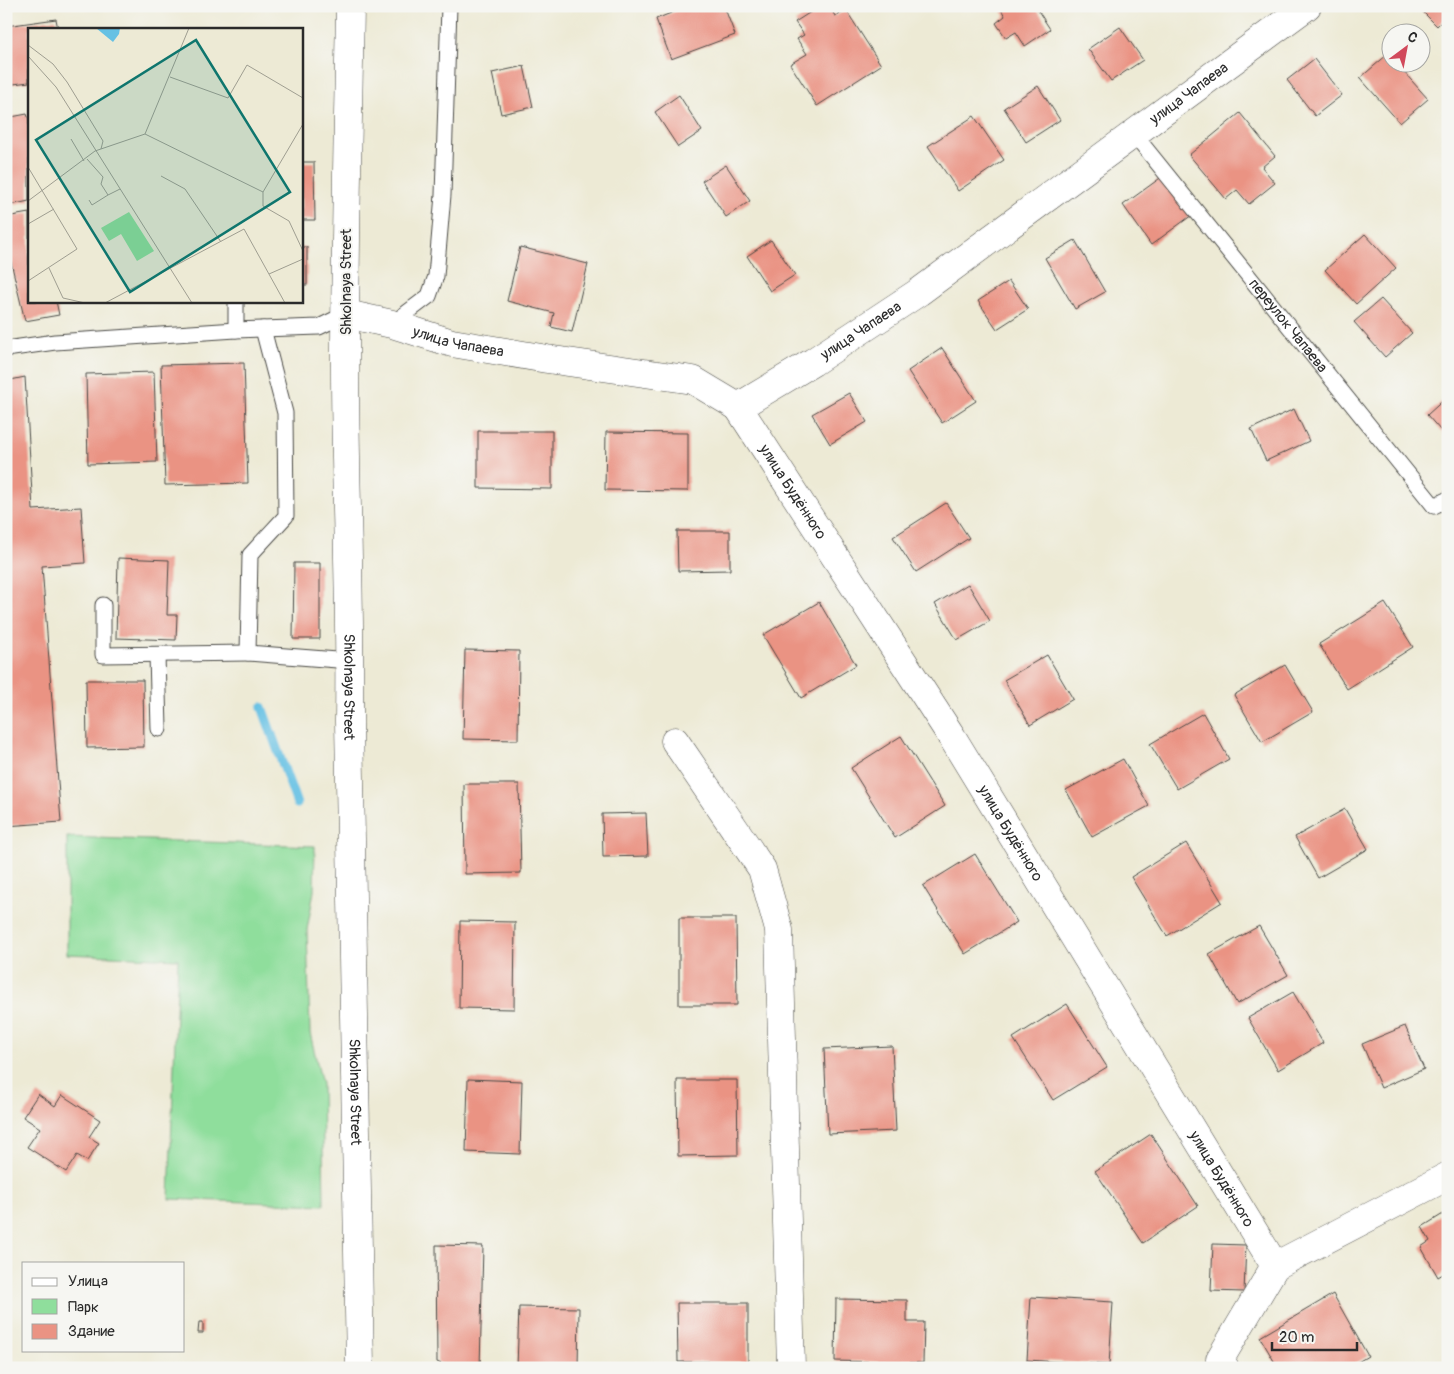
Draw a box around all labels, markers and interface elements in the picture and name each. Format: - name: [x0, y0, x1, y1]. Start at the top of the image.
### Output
- north arrow: [1382, 22, 1432, 72]
- inset map: [28, 28, 302, 302]
- text: С: [1404, 28, 1421, 47]
- street label: улица Чапаева: [1145, 58, 1232, 129]
- street label: Shkolnaya Street: [337, 228, 356, 335]
- street label: переулок Чапаева: [1244, 275, 1332, 377]
- street label: улица Чапаева: [816, 297, 905, 365]
- street label: улица Чапаева: [409, 322, 505, 362]
- street label: улица Будённого: [754, 440, 830, 543]
- street label: Shkolnaya Street: [339, 634, 358, 741]
- street label: улица Будённого: [973, 781, 1047, 885]
- street label: Shkolnaya Street: [344, 1038, 365, 1146]
- street label: улица Будённого: [1184, 1127, 1258, 1231]
- legend: [22, 1262, 185, 1352]
- text: Улица: [68, 1272, 108, 1291]
- text: Парк: [68, 1298, 99, 1317]
- scale bar: [1272, 1319, 1356, 1351]
- text: Здание: [68, 1322, 115, 1341]
- text: 20 m: [1279, 1328, 1314, 1347]

